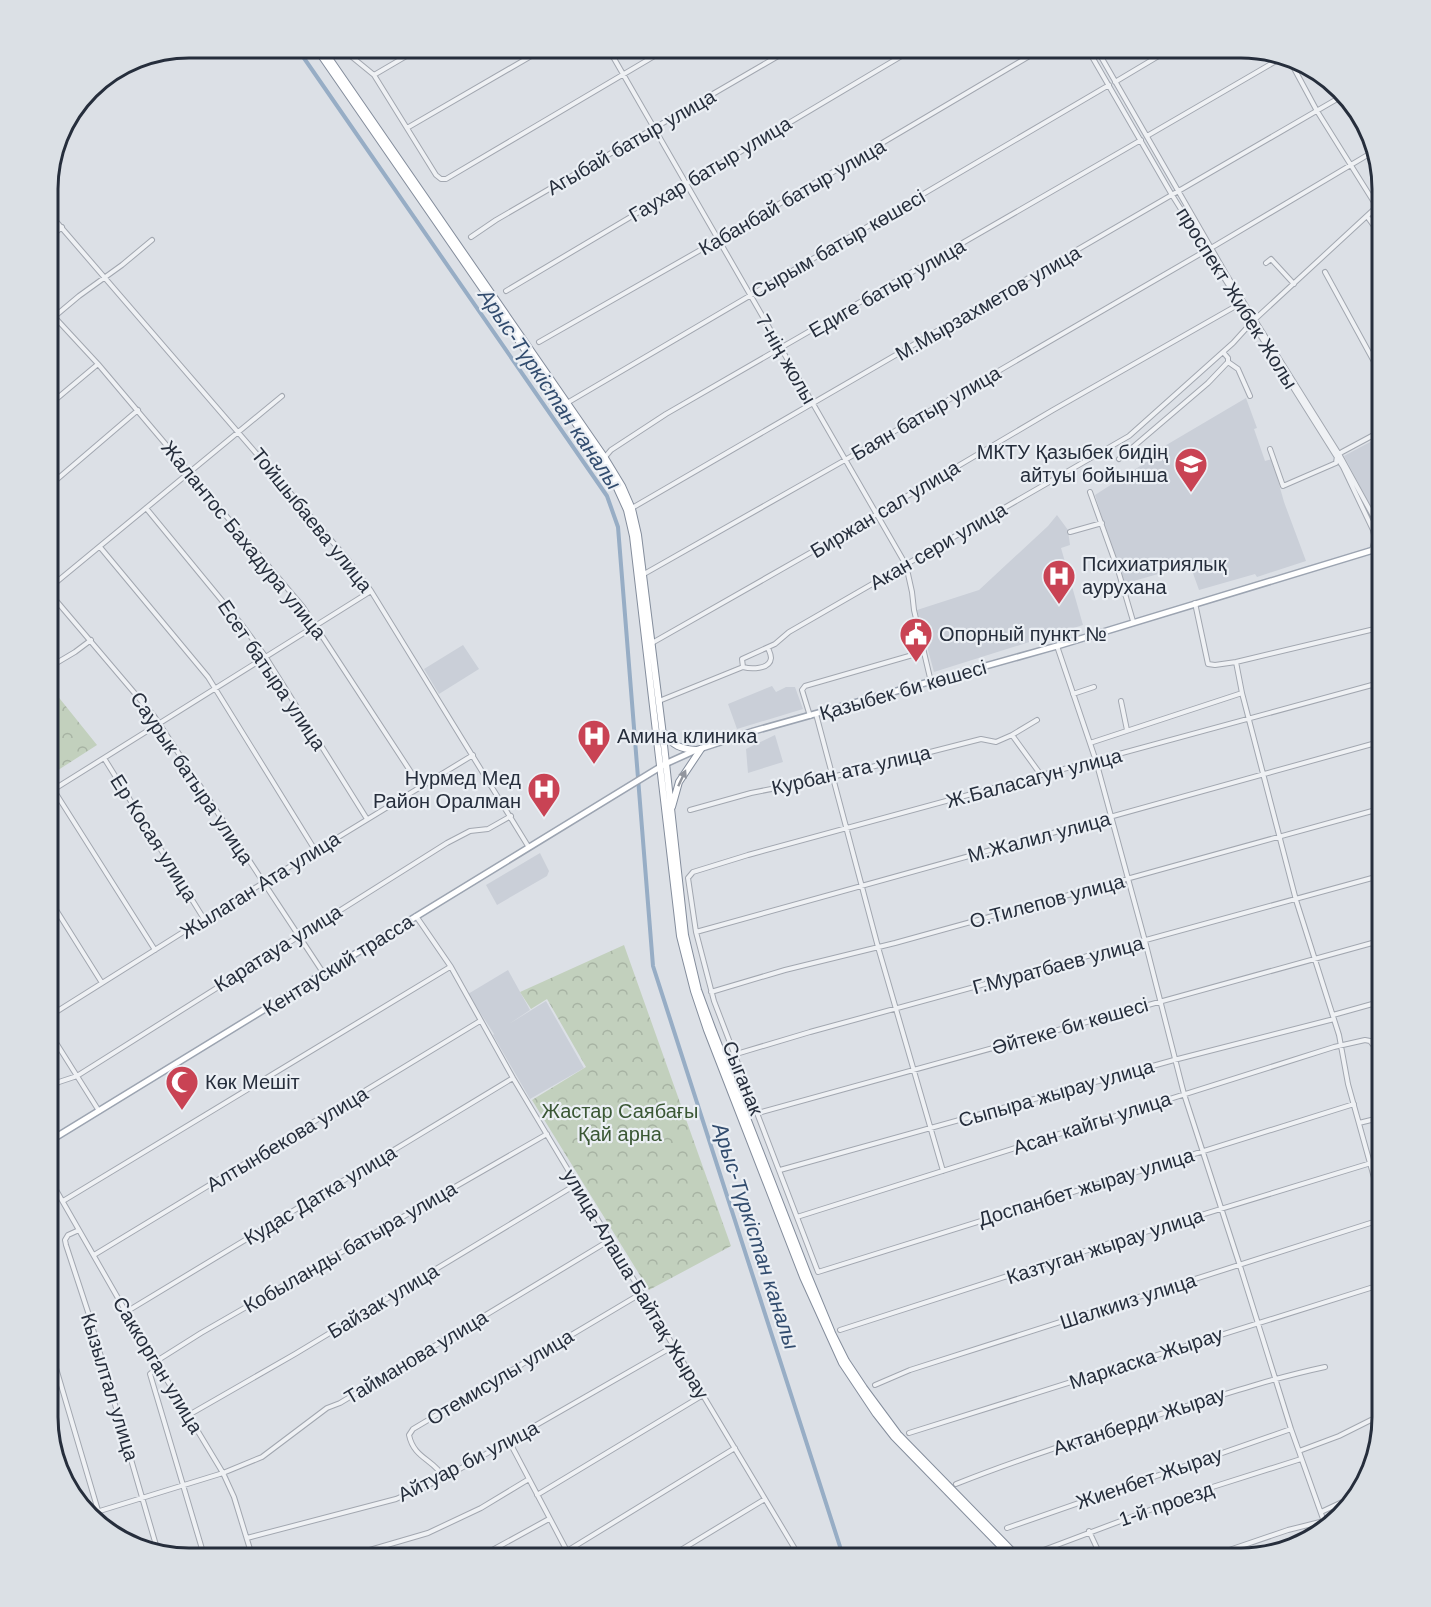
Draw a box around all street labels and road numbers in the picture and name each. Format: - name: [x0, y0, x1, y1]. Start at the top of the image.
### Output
- street label: Агыбай батыр улица: [543, 84, 720, 199]
- street label: Гаухар батыр улица: [625, 111, 796, 226]
- street label: Кабанбай батыр улица: [695, 134, 890, 259]
- street label: Сырым батыр көшесі: [747, 185, 929, 303]
- street label: проспект Жибек Жолы: [1172, 203, 1302, 393]
- street label: Едиге батыр улица: [805, 234, 970, 342]
- street label: М.Мырзахметов улица: [892, 241, 1085, 365]
- street label: 7-нің жолы: [751, 310, 821, 408]
- street label: Баян батыр улица: [848, 361, 1005, 465]
- street label: Жалантос Бахадура улица: [157, 436, 331, 644]
- street label: Тойшыбаева улица: [247, 444, 377, 597]
- street label: Биржан сал улица: [807, 455, 964, 562]
- street label: Акан сери улица: [866, 497, 1011, 594]
- street label: Есет батыра улица: [214, 596, 331, 755]
- street label: Қазыбек би көшесі: [817, 656, 989, 724]
- street label: Саурык батыра улица: [126, 688, 258, 869]
- street label: Курбан ата улица: [769, 741, 934, 799]
- street label: Ж.Баласагун улица: [944, 744, 1125, 812]
- street label: Ер Косая улица: [106, 771, 202, 906]
- street label: М.Жалил улица: [965, 807, 1114, 867]
- street label: Жылаган Ата улица: [176, 827, 344, 943]
- street label: О.Тилепов улица: [967, 870, 1128, 932]
- street label: Каратауа улица: [210, 900, 346, 996]
- street label: Кентауский трасса: [259, 909, 418, 1020]
- street label: Г.Муратбаев улица: [970, 931, 1147, 998]
- street label: Әйтеке би көшесі: [989, 993, 1151, 1059]
- street label: Сыганак: [718, 1038, 768, 1118]
- street label: Сыпыра жырау улица: [956, 1054, 1157, 1131]
- street label: Алтынбекова улица: [202, 1082, 372, 1196]
- street label: Асан кайгы улица: [1010, 1087, 1175, 1159]
- street label: Кудас Датка улица: [240, 1140, 401, 1249]
- street label: Доспанбет жырау улица: [975, 1143, 1197, 1230]
- street label: улица Алаша Байтақ Жырау: [559, 1165, 713, 1403]
- street label: Кобыланды батыра улица: [240, 1177, 461, 1317]
- street label: Казтуган жырау улица: [1004, 1203, 1207, 1288]
- street label: Байзак улица: [324, 1259, 443, 1343]
- street label: Шалкииз улица: [1057, 1268, 1200, 1333]
- street label: Саккорган улица: [109, 1293, 208, 1438]
- street label: Тайманова улица: [341, 1305, 492, 1408]
- street label: Кызылтал улица: [77, 1310, 143, 1464]
- street label: Маркаска Жырау: [1066, 1323, 1226, 1393]
- street label: Отемисулы улица: [423, 1324, 578, 1429]
- street label: Актанберди Жырау: [1050, 1383, 1228, 1459]
- street label: Айтуар би улица: [394, 1416, 543, 1506]
- street label: Жиенбет Жырау: [1073, 1443, 1225, 1513]
- street label: 1-й проезд: [1116, 1477, 1217, 1530]

